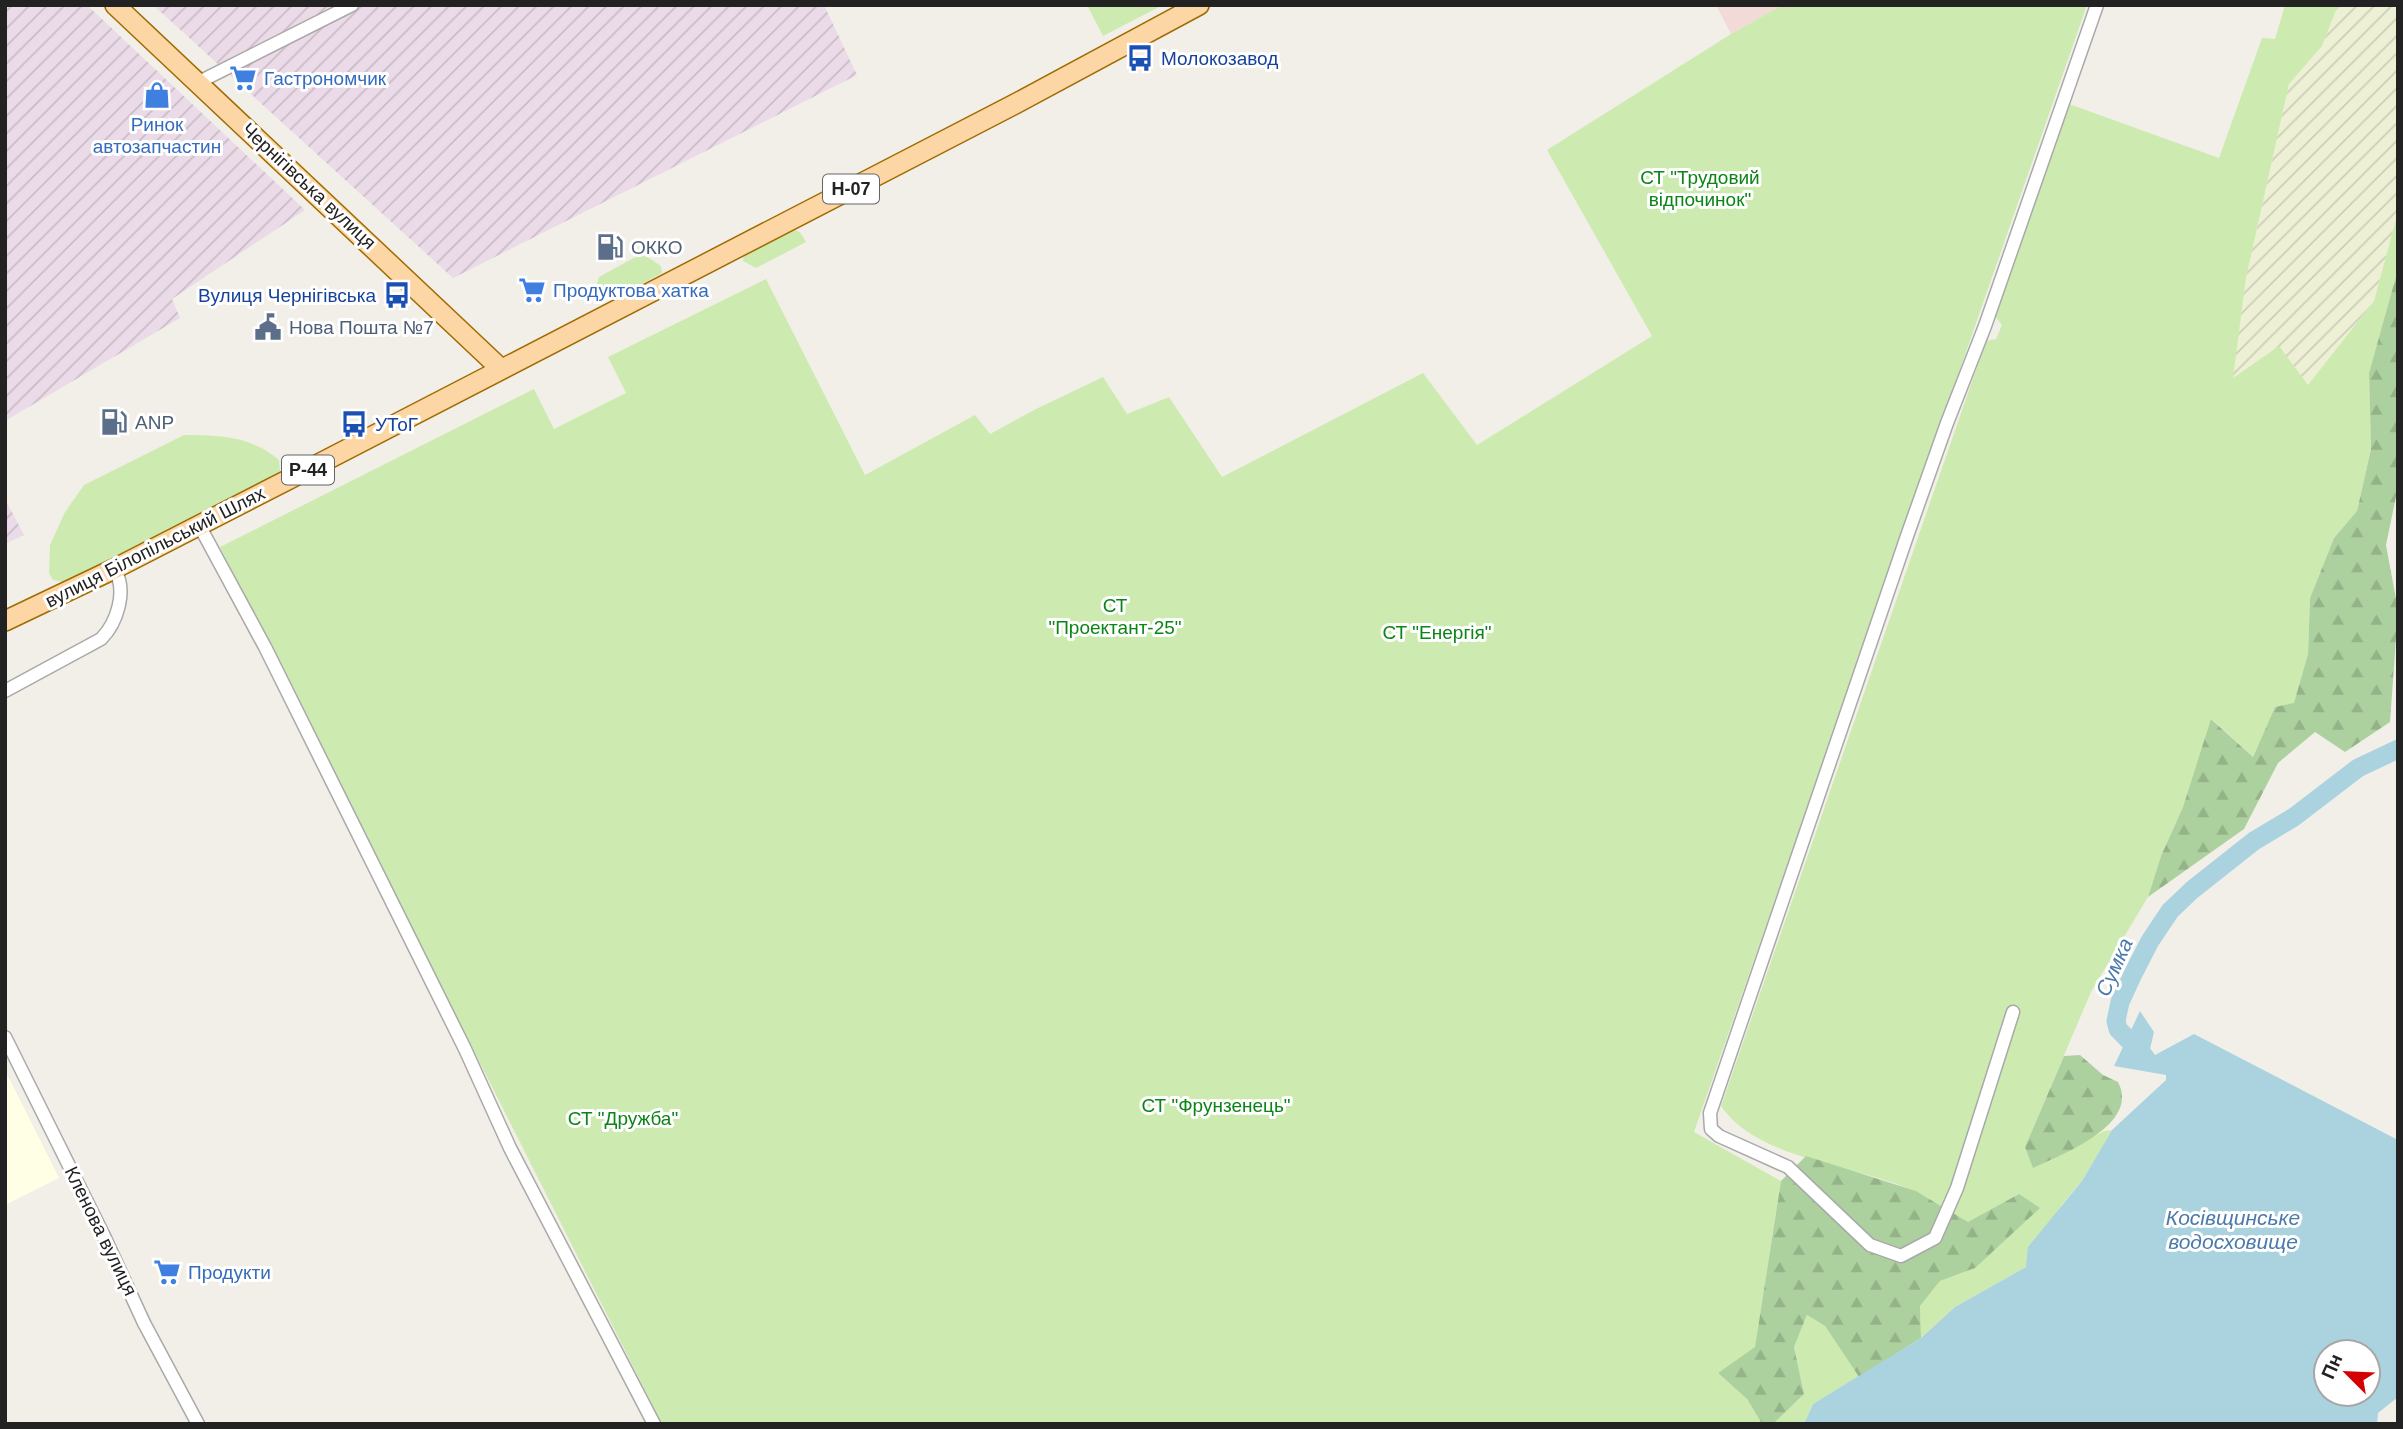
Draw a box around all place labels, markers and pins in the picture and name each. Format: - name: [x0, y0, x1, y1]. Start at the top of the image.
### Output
- bus stop icon: Молокозавод: [1125, 43, 1155, 73]
- place label: Молокозавод: [1161, 48, 1278, 69]
- supermarket icon: Гастрономчик: [228, 63, 258, 93]
- place label: Гастрономчик: [264, 68, 387, 89]
- shop icon: Ринок автозапчастин: [142, 80, 172, 110]
- place label: Ринок автозапчастин: [93, 114, 221, 157]
- fuel station icon: ОККО: [595, 232, 625, 262]
- place label: ОККО: [631, 237, 682, 258]
- supermarket icon: Продуктова хатка: [517, 275, 547, 305]
- bus stop icon: Вулиця Чернігівська: [382, 280, 412, 310]
- place label: Продуктова хатка: [553, 280, 709, 301]
- place label: Вулиця Чернігівська: [198, 285, 376, 306]
- public building icon: Нова Пошта №7: [253, 312, 283, 342]
- place label: Нова Пошта №7: [289, 317, 434, 338]
- fuel station icon: ANP: [99, 407, 129, 437]
- bus stop icon: УТоГ: [339, 409, 369, 439]
- place label: ANP: [135, 412, 174, 433]
- place label: УТоГ: [375, 414, 418, 435]
- supermarket icon: Продукти: [152, 1257, 182, 1287]
- place label: Продукти: [188, 1262, 271, 1283]

